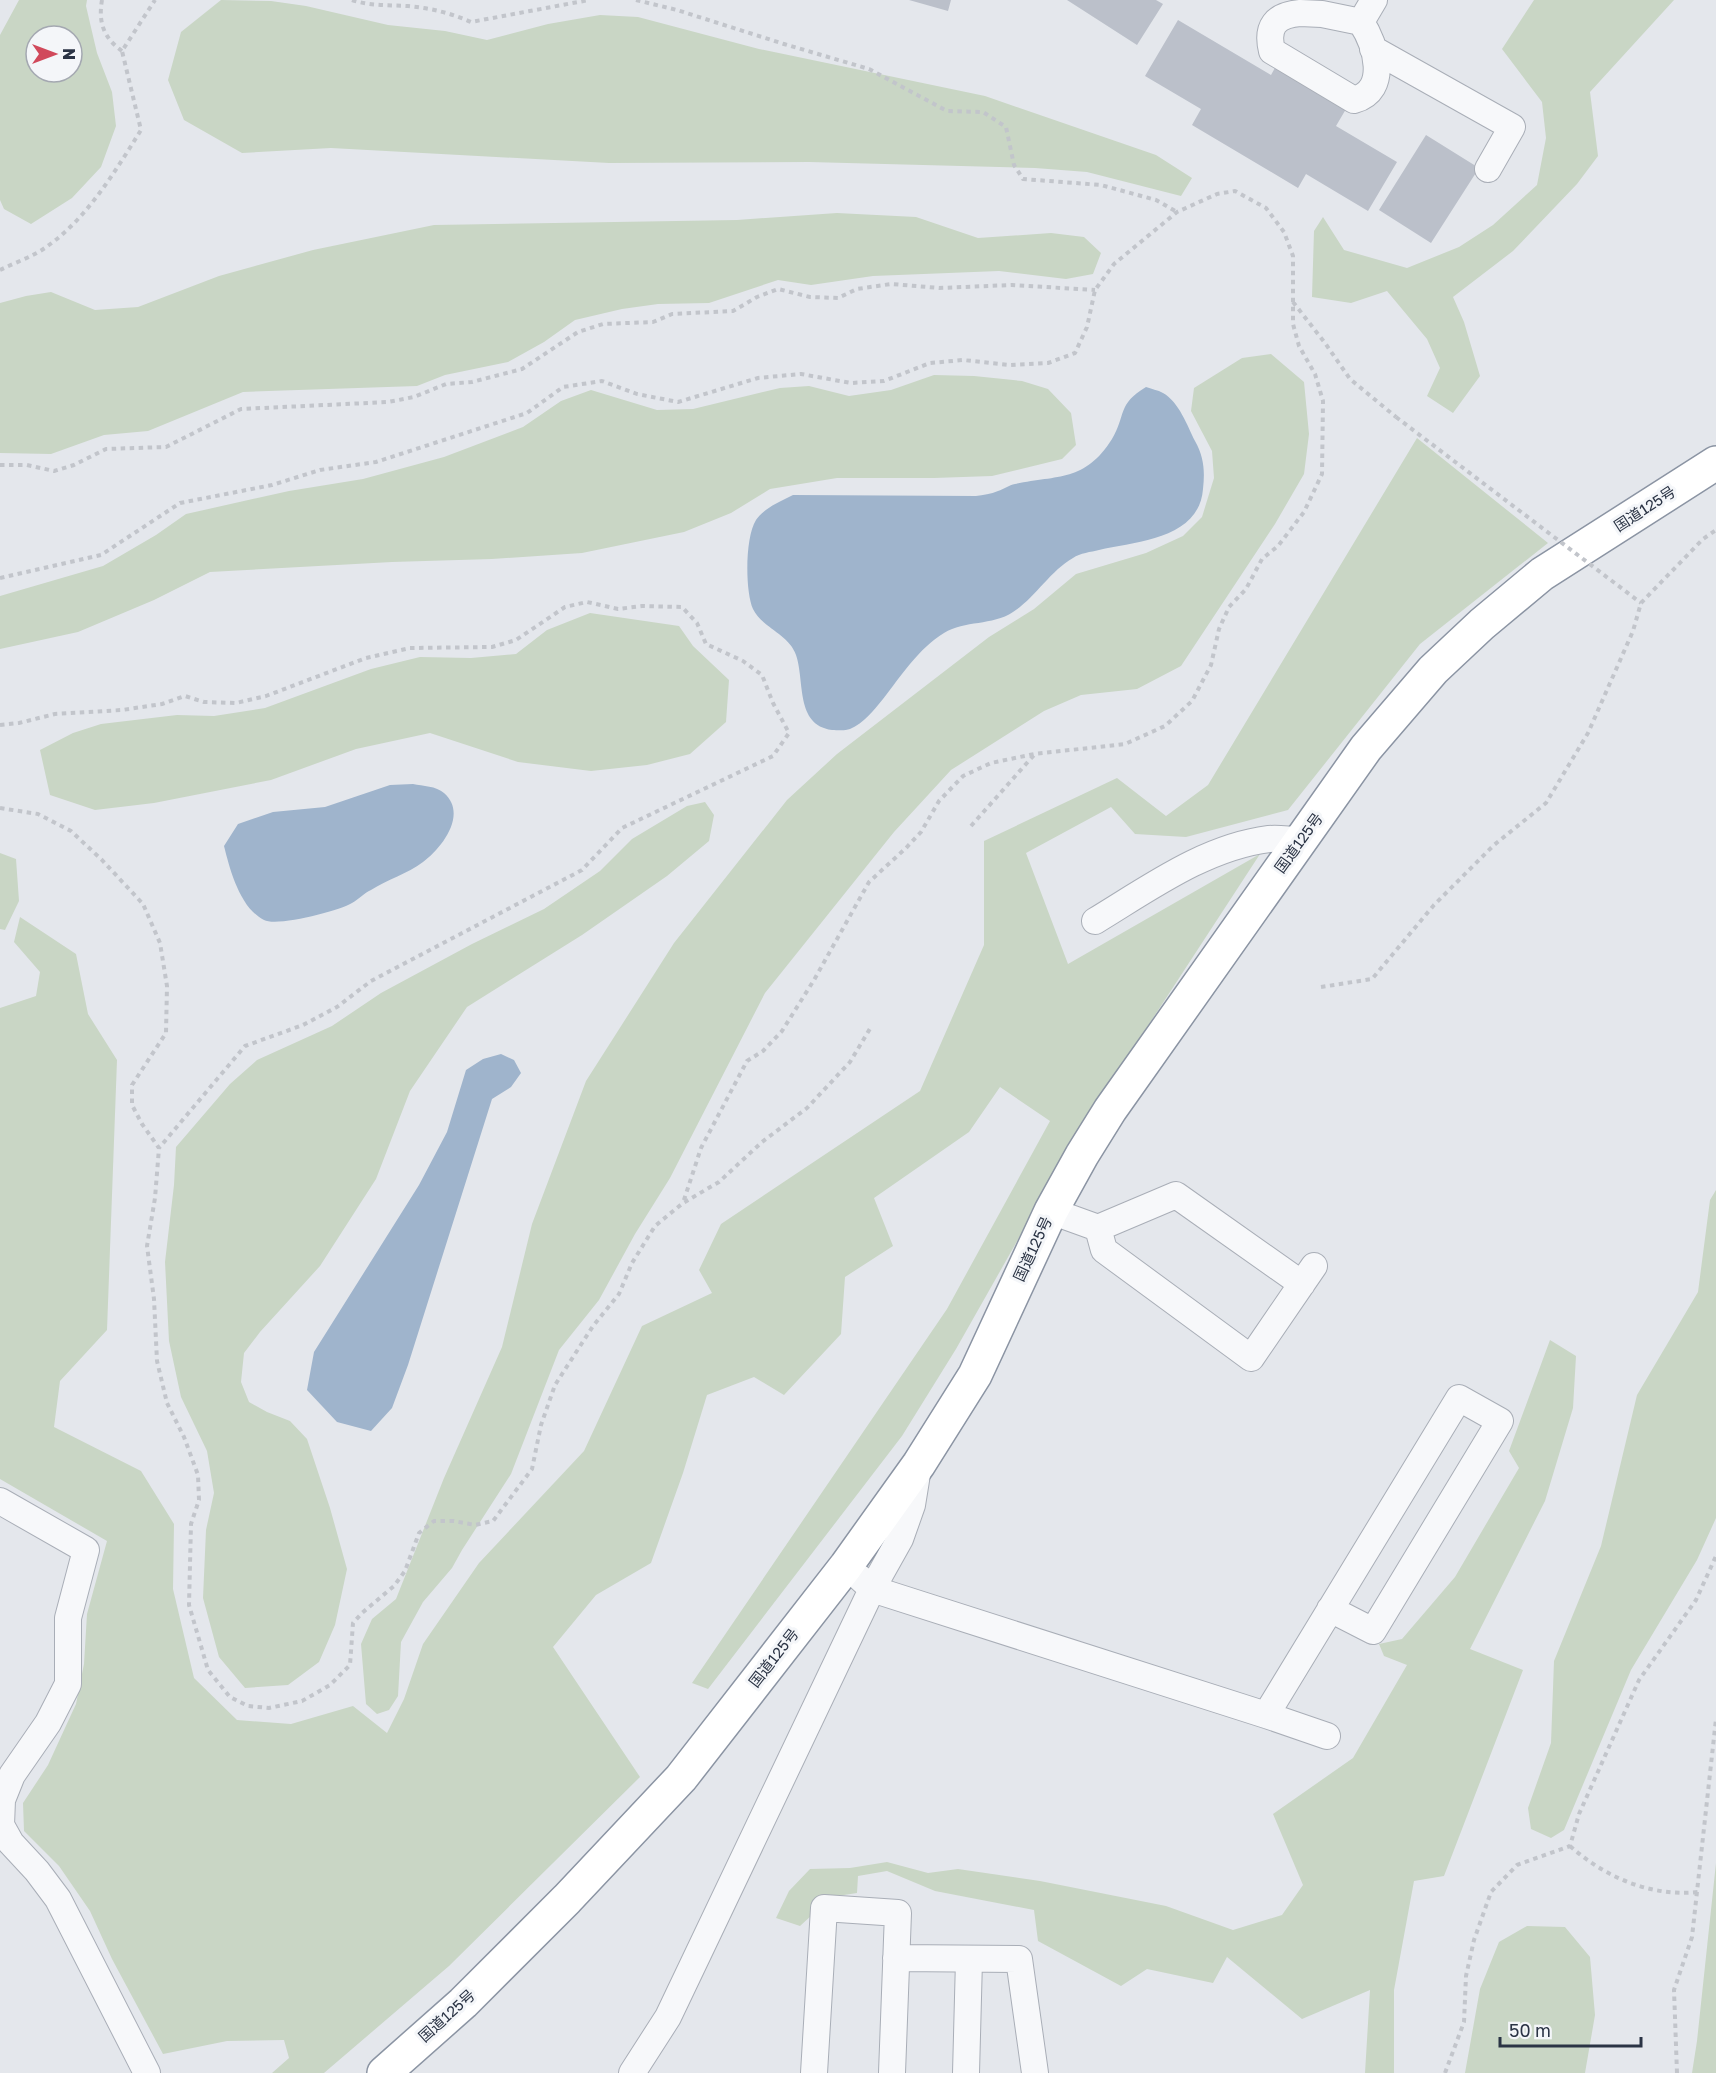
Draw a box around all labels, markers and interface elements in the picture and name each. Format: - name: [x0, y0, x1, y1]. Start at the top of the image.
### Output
- north arrow: [24, 24, 84, 84]
- text: N: [59, 48, 79, 60]
- street label: 国道125号: [1610, 482, 1679, 535]
- street label: 国道125号: [1270, 809, 1326, 876]
- street label: 国道125号: [1009, 1213, 1055, 1284]
- street label: 国道125号: [745, 1624, 802, 1690]
- street label: 国道125号: [414, 1985, 478, 2045]
- scale bar: [1500, 2010, 1641, 2048]
- text: 50 m: [1509, 2019, 1551, 2041]

